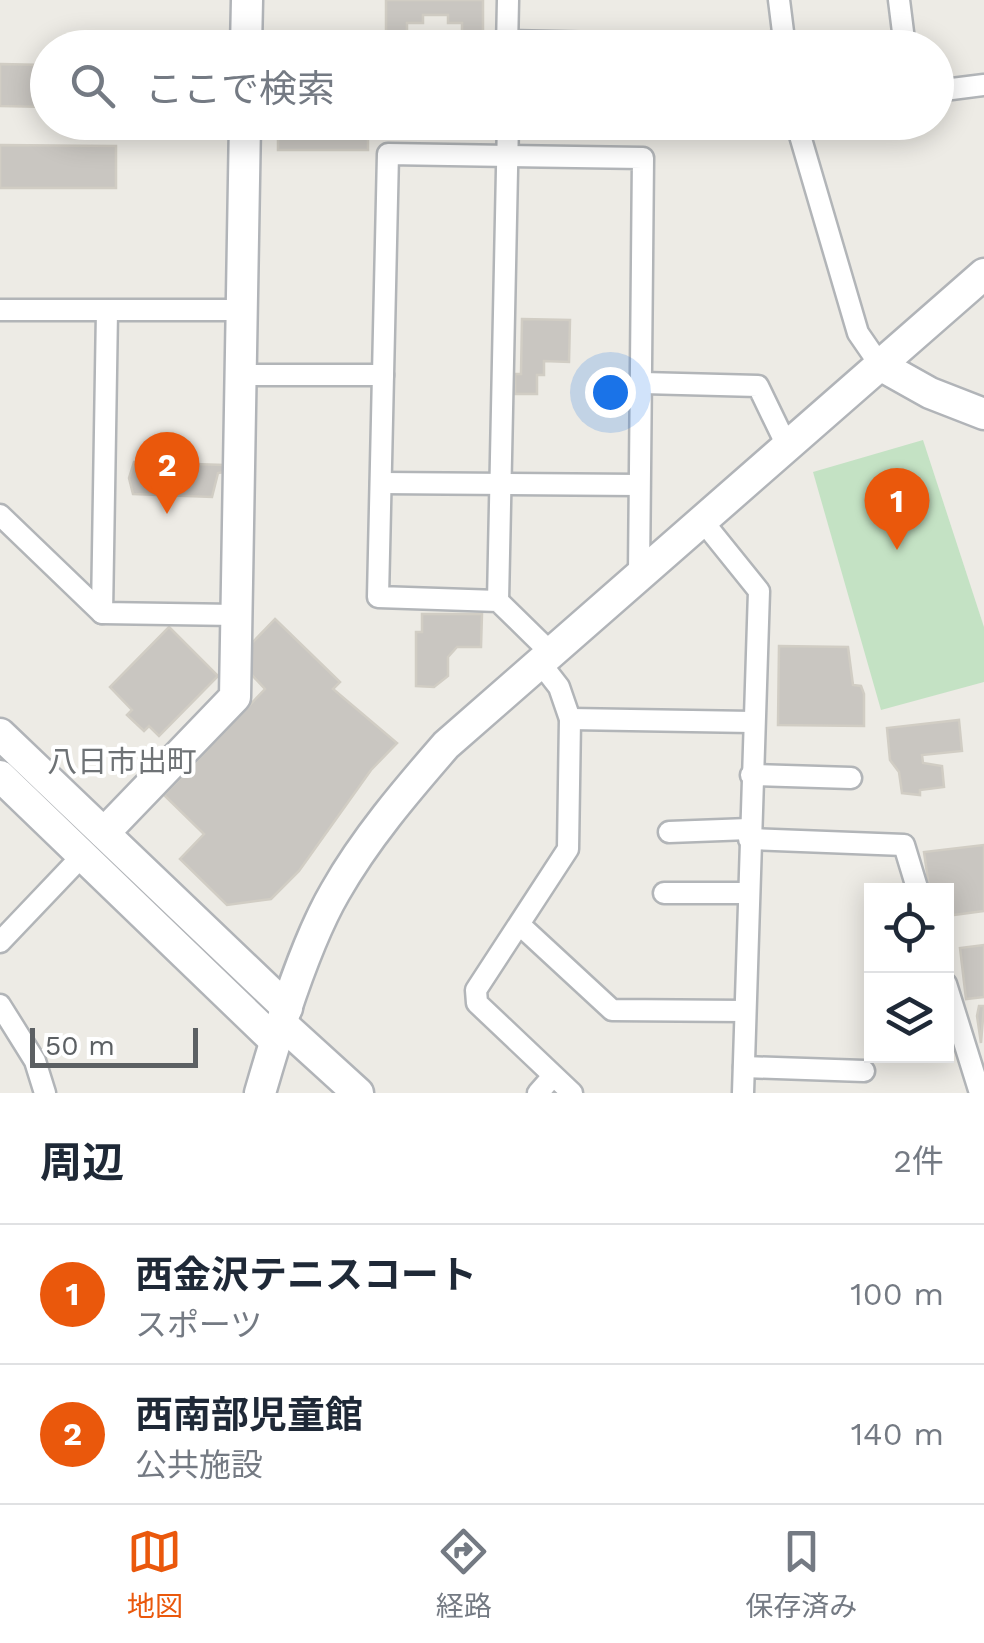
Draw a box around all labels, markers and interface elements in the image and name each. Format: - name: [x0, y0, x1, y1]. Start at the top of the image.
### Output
- search box: [30, 30, 954, 140]
- icon: search: [65, 58, 120, 113]
- text: ここで検索: [145, 67, 335, 111]
- your location: [585, 367, 636, 418]
- pin: 2: [134, 432, 200, 514]
- pin: 1: [864, 468, 930, 550]
- district label: 八日市出町: [47, 744, 197, 779]
- map controls: [864, 883, 954, 1063]
- button: locate: [864, 883, 954, 973]
- button: layers: [864, 973, 954, 1063]
- scale bar: [30, 1023, 198, 1068]
- text: 50 m: [45, 1029, 115, 1062]
- text: 周辺: [40, 1138, 124, 1187]
- text: 2件: [893, 1142, 944, 1180]
- text: 西金沢テニスコート: [135, 1253, 477, 1297]
- text: 1: [66, 1275, 79, 1313]
- text: 100 m: [850, 1275, 944, 1313]
- text: スポーツ: [135, 1306, 262, 1344]
- text: 西南部児童館: [135, 1393, 363, 1437]
- text: 2: [63, 1415, 82, 1453]
- text: 140 m: [851, 1415, 944, 1453]
- text: 公共施設: [135, 1446, 263, 1484]
- tab: 地図: [127, 1524, 183, 1624]
- tab: 経路: [436, 1524, 492, 1624]
- tab: 保存済み: [745, 1524, 857, 1624]

